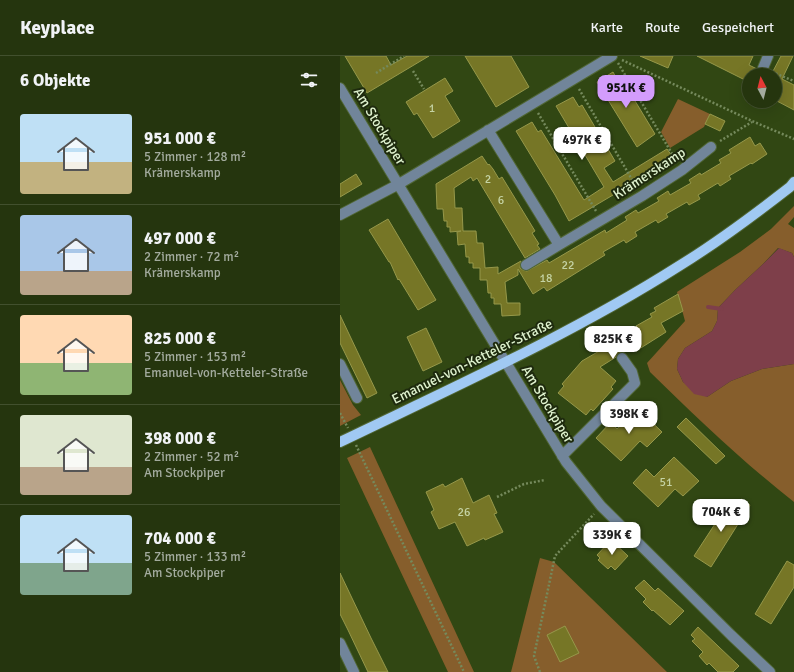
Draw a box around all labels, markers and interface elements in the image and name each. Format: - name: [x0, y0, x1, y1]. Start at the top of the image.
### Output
- text: Keyplace: [20, 16, 95, 40]
- text: Karte: [590, 19, 623, 36]
- text: Route: [645, 19, 680, 36]
- text: Gespeichert: [702, 19, 774, 36]
- north arrow: [742, 68, 782, 108]
- map controls: [742, 68, 782, 108]
- icon: filters: [298, 69, 320, 91]
- text: 6 Objekte: [20, 70, 91, 91]
- pin: 951K €: [593, 75, 659, 109]
- text: 951K €: [606, 80, 646, 96]
- street label: Am Stockpiper: [350, 85, 410, 169]
- house number: 1: [429, 101, 435, 116]
- pin: 497K €: [549, 127, 615, 161]
- text: 951 000 €: [144, 128, 216, 149]
- icon: home: [52, 130, 100, 178]
- text: 497K €: [562, 132, 602, 148]
- street label: Krämerskamp: [610, 144, 689, 203]
- text: 5 Zimmer · 128 m²: [144, 149, 246, 165]
- text: Krämerskamp: [144, 165, 221, 181]
- house number: 2: [485, 172, 491, 187]
- house number: 6: [498, 193, 504, 208]
- text: 497 000 €: [144, 228, 216, 249]
- icon: home: [52, 231, 100, 279]
- text: 2 Zimmer · 72 m²: [144, 249, 239, 265]
- house number: 22: [562, 258, 574, 273]
- text: Krämerskamp: [144, 265, 221, 281]
- house number: 18: [540, 271, 552, 286]
- street label: Emanuel-von-Ketteler-Straße: [389, 315, 555, 408]
- pin: 825K €: [580, 326, 646, 360]
- text: 825 000 €: [144, 328, 216, 349]
- icon: home: [52, 331, 100, 379]
- text: 825K €: [593, 331, 633, 347]
- text: 5 Zimmer · 153 m²: [144, 349, 246, 365]
- street label: Am Stockpiper: [518, 363, 578, 447]
- text: Emanuel-von-Ketteler-Straße: [144, 365, 308, 381]
- pin: 398K €: [596, 401, 662, 435]
- text: 398K €: [609, 406, 649, 422]
- text: 398 000 €: [144, 428, 216, 449]
- icon: home: [52, 431, 100, 479]
- text: 2 Zimmer · 52 m²: [144, 449, 239, 465]
- text: Am Stockpiper: [144, 465, 225, 481]
- house number: 51: [660, 475, 672, 490]
- pin: 704K €: [688, 499, 754, 533]
- text: 704K €: [701, 504, 741, 520]
- house number: 26: [458, 505, 470, 520]
- pin: 339K €: [579, 522, 645, 556]
- text: 339K €: [592, 527, 632, 543]
- text: 704 000 €: [144, 528, 216, 549]
- icon: home: [52, 531, 100, 579]
- text: 5 Zimmer · 133 m²: [144, 549, 246, 565]
- text: Am Stockpiper: [144, 565, 225, 581]

